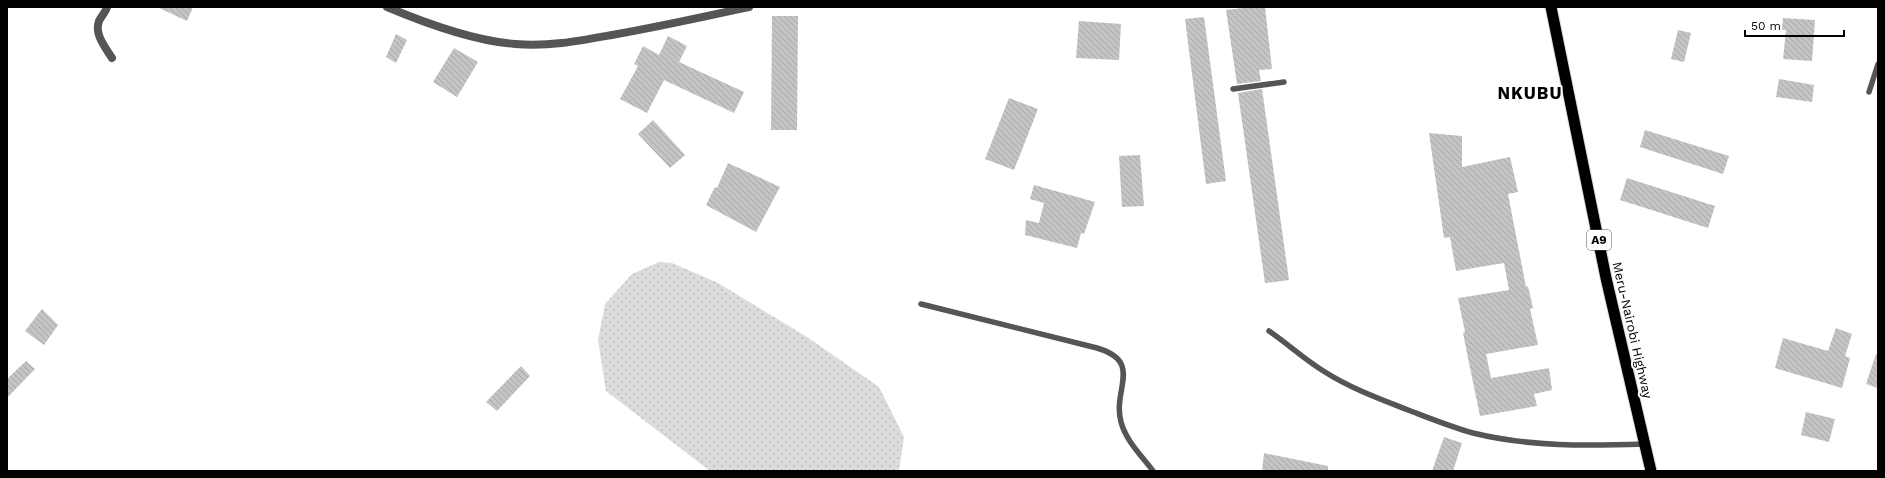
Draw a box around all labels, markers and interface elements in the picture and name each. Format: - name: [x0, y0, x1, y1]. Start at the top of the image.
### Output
- scale bar: [1745, 12, 1844, 38]
- text: 50 m: [1751, 19, 1781, 33]
- district label: NKUBU: [1497, 83, 1563, 103]
- road number: A9: [1587, 230, 1611, 250]
- street label: Meru-Nairobi Highway: [1609, 260, 1656, 400]

